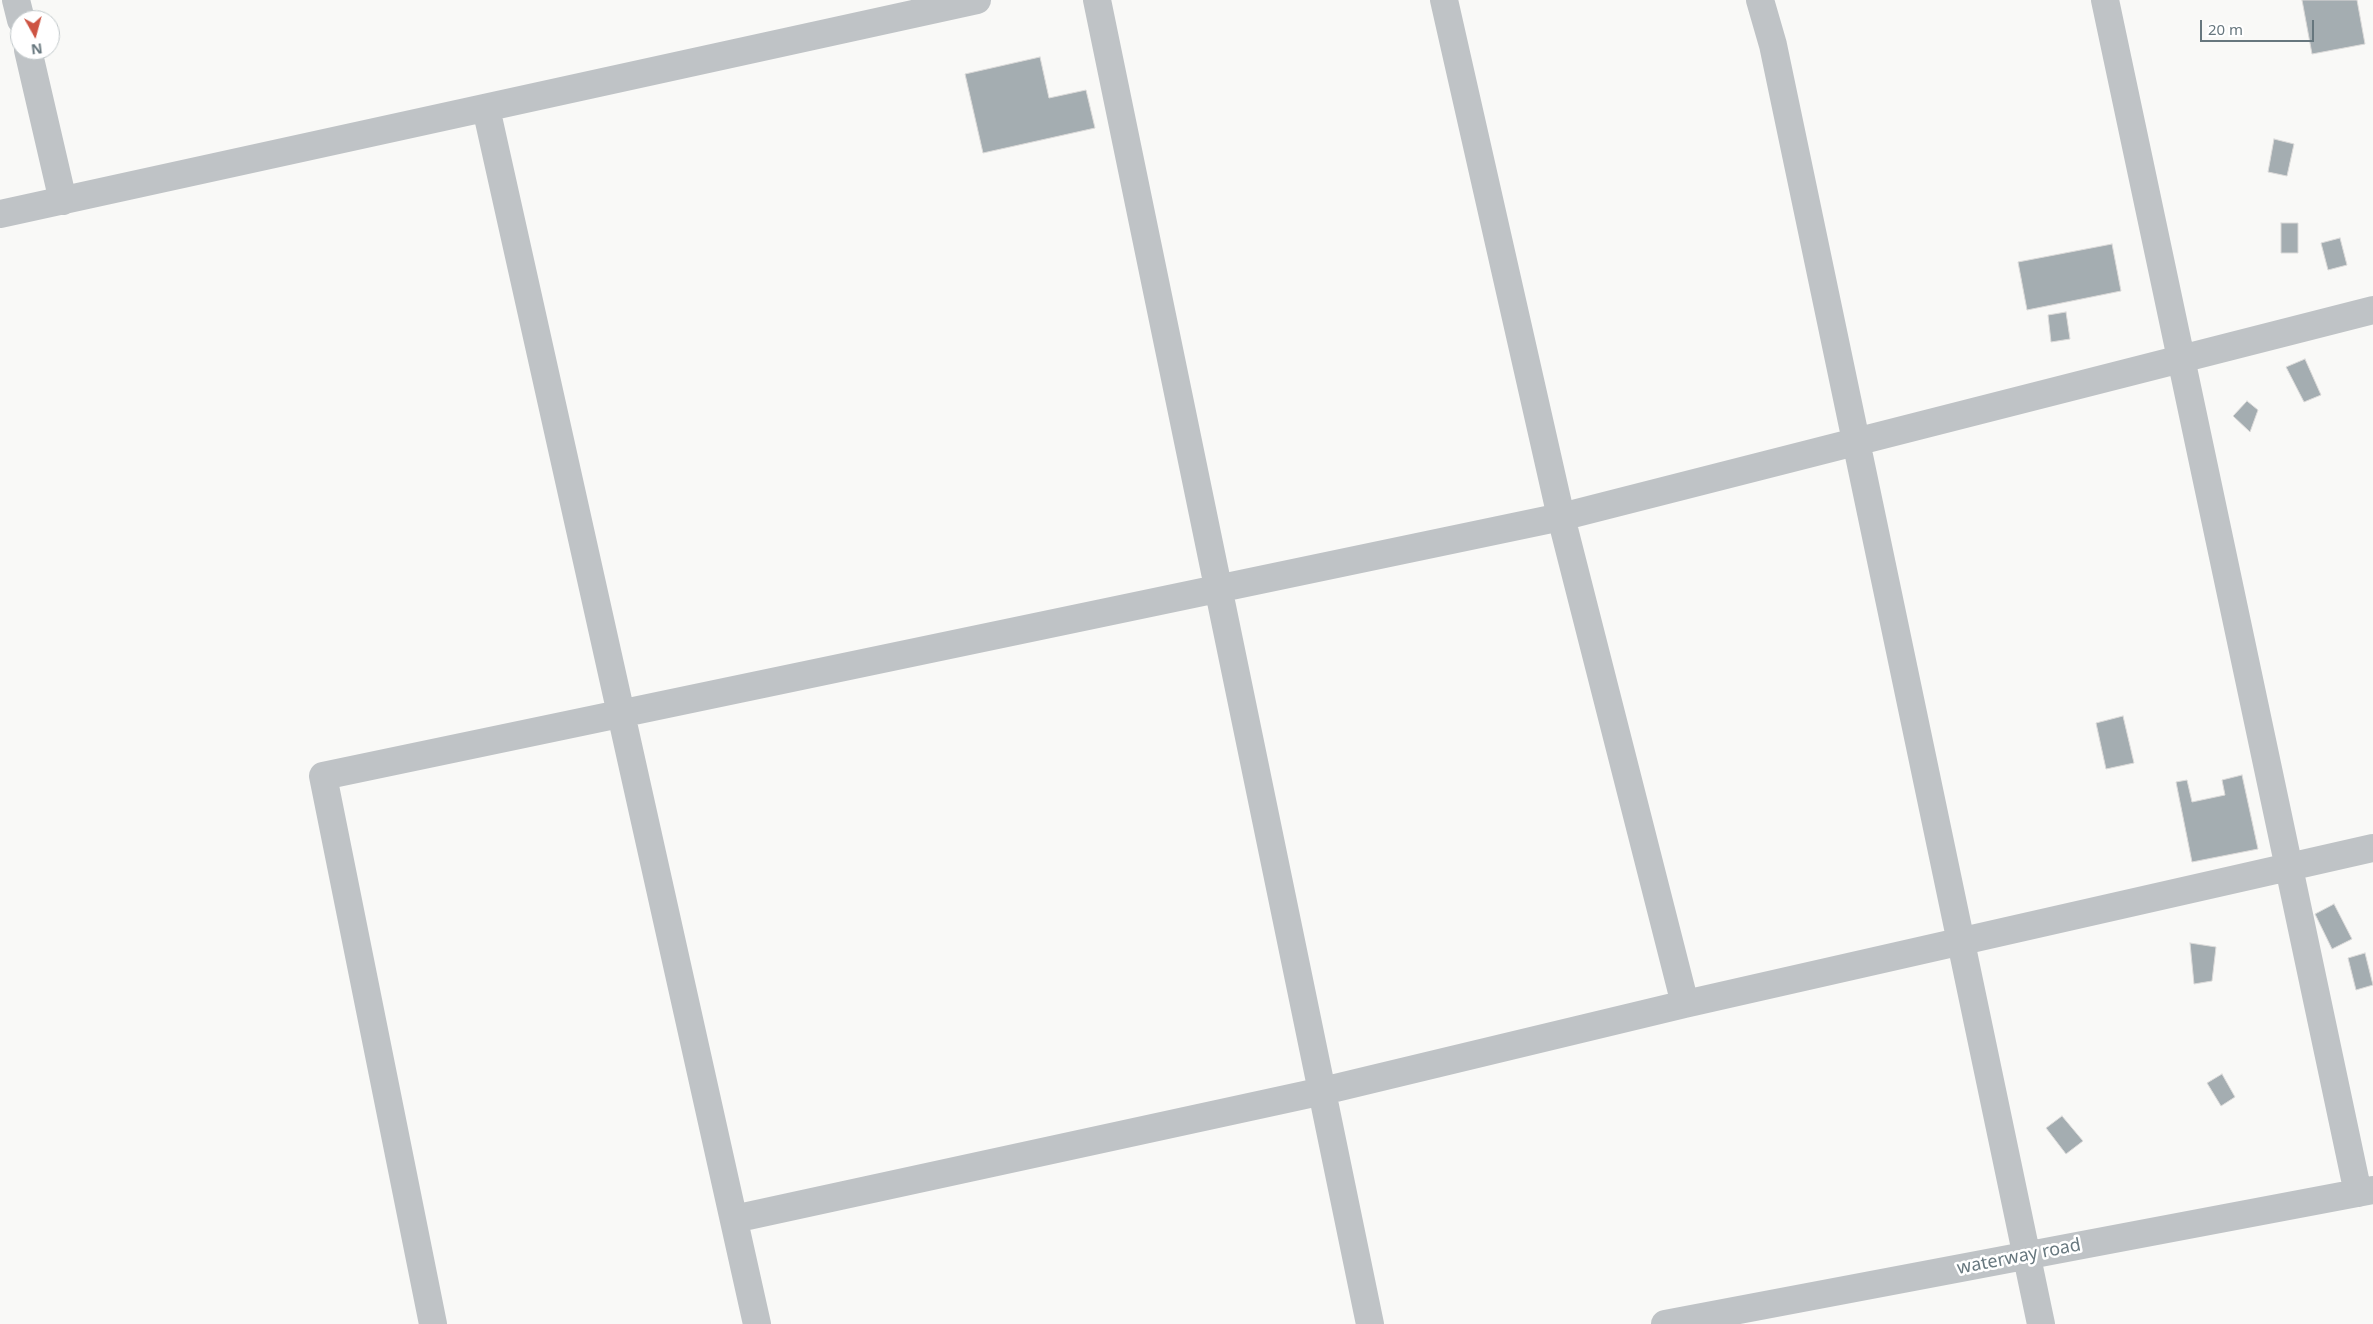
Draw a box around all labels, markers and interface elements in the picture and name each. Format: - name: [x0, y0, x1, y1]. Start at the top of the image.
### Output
- north arrow: [10, 10, 60, 60]
- scale bar: [2203, 10, 2317, 42]
- text: 20 m: [2208, 19, 2243, 39]
- text: N: [30, 39, 44, 60]
- street label: waterway road: [1955, 1234, 2083, 1280]

